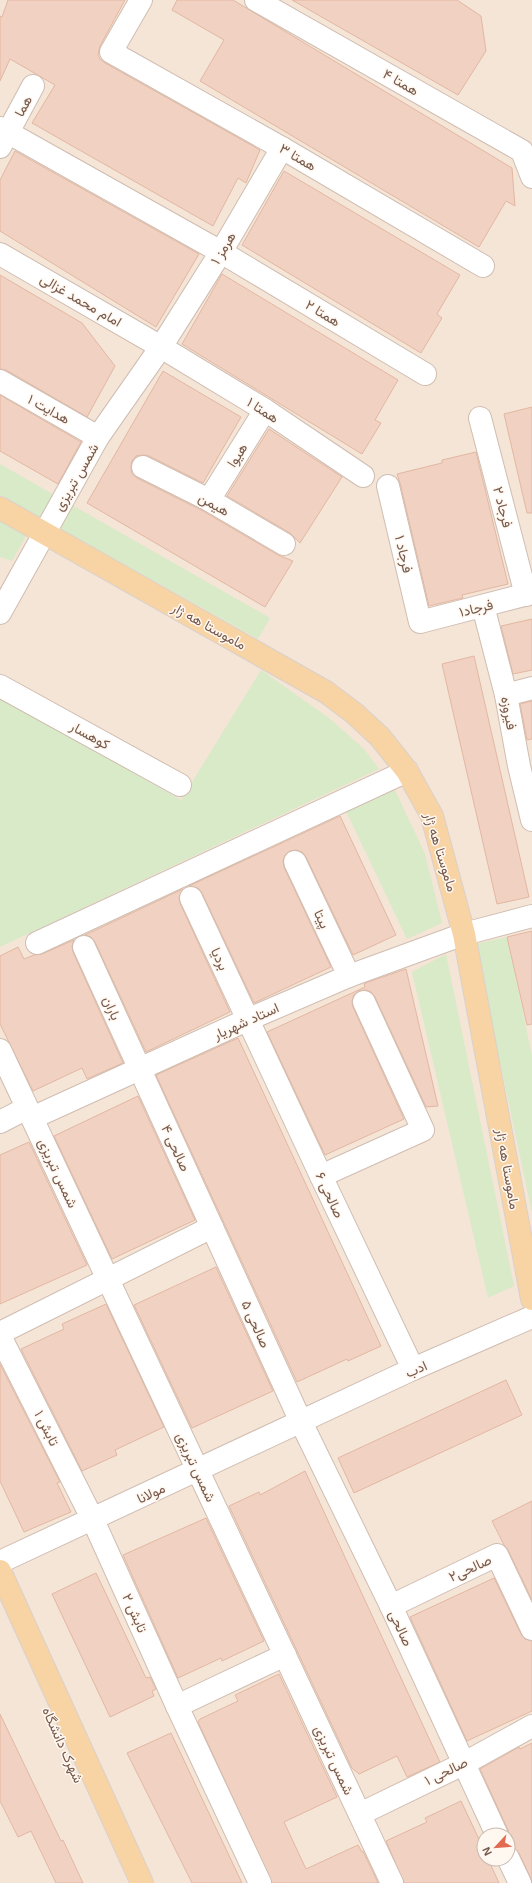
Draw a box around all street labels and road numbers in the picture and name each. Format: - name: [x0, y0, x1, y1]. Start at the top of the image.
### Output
- street label: همتا ۴: [380, 65, 422, 99]
- street label: هما: [11, 93, 35, 119]
- street label: همتا ۳: [277, 140, 320, 174]
- street label: هرمز ۱: [207, 229, 240, 268]
- street label: امام محمد غزالی: [37, 270, 124, 331]
- street label: همتا ۲: [303, 296, 344, 330]
- street label: هدایت ۱: [25, 391, 73, 427]
- street label: همتا ۱: [244, 394, 282, 426]
- street label: هیوا: [224, 440, 251, 470]
- street label: شمس تبریزی: [50, 441, 103, 514]
- street label: فرجاد ۲: [489, 485, 516, 529]
- street label: هیمن: [195, 489, 233, 520]
- street label: فرجاد ۱: [391, 533, 416, 575]
- street label: فرجاد۱: [457, 596, 495, 621]
- street label: ماموستا هه ژار: [168, 599, 249, 654]
- street label: فیروزه: [497, 695, 520, 731]
- street label: کوهسار: [66, 717, 112, 753]
- street label: ماموستا هه ژار: [420, 810, 461, 894]
- street label: پیتا: [309, 907, 333, 932]
- street label: بردیا: [207, 945, 232, 973]
- street label: باران: [99, 994, 124, 1023]
- street label: استاد شهریار: [210, 999, 282, 1044]
- street label: صالحی ۴: [157, 1122, 194, 1175]
- street label: ماموستا هه ژار: [492, 1126, 523, 1211]
- street label: شمس تبریزی: [34, 1136, 81, 1211]
- street label: صالحی ۶: [312, 1170, 348, 1221]
- street label: صالحی ۵: [238, 1298, 274, 1351]
- street label: ادب: [403, 1357, 430, 1382]
- street label: تابش ۱: [30, 1408, 63, 1449]
- street label: شمس تبریزی: [172, 1430, 219, 1505]
- street label: مولانا: [134, 1480, 168, 1507]
- street label: صالحی۲: [446, 1551, 495, 1586]
- street label: تابش ۲: [118, 1591, 151, 1636]
- street label: صالحی: [385, 1607, 416, 1649]
- street label: شهرک دانشگاه: [38, 1705, 87, 1786]
- street label: شمس تبریزی: [310, 1723, 357, 1798]
- street label: صالحی ۱: [422, 1754, 471, 1789]

